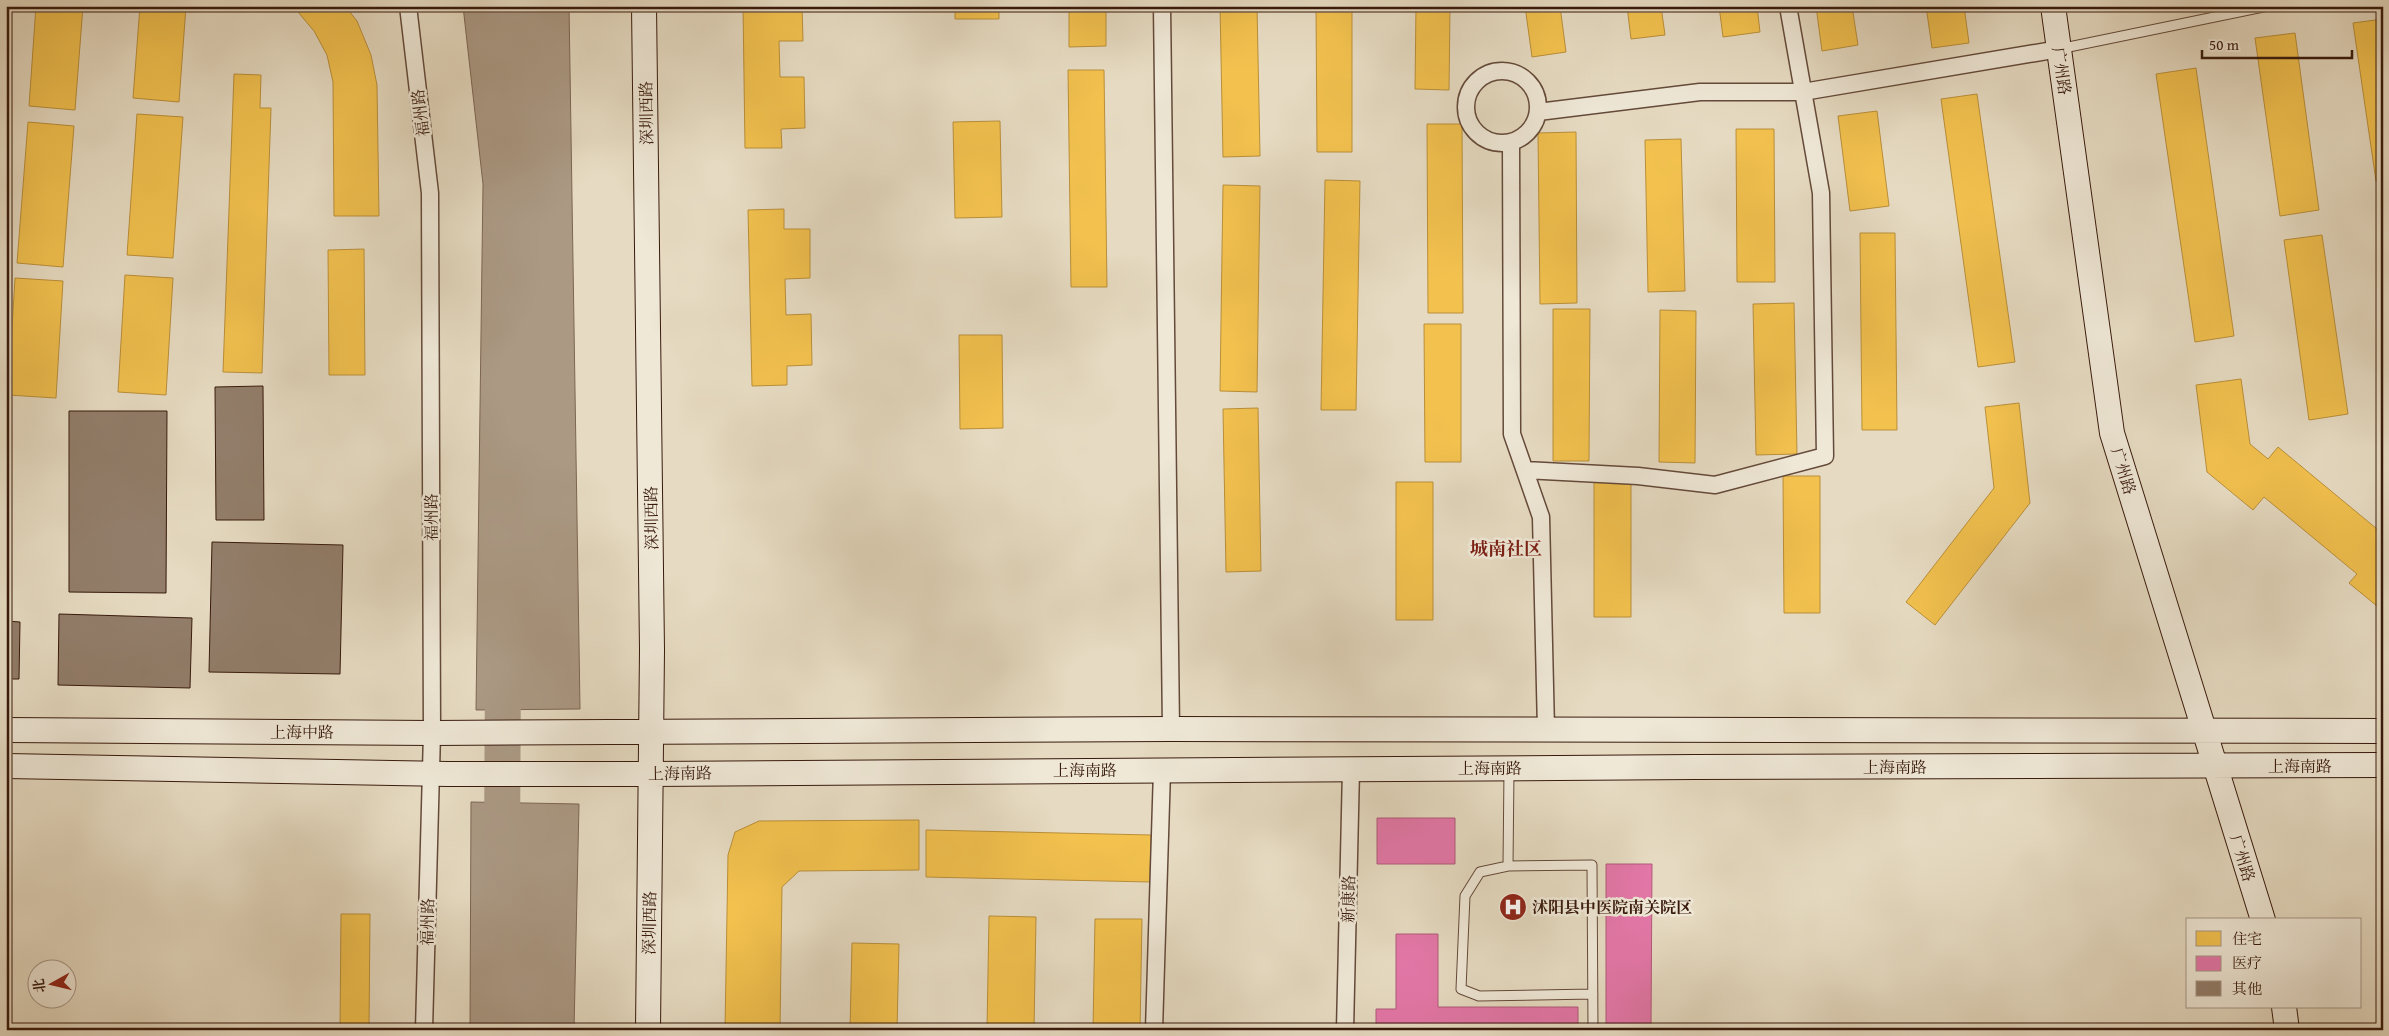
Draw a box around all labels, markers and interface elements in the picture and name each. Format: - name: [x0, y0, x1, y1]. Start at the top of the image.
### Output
- scale bar: [2202, 28, 2352, 60]
- text: 50 m: [2209, 34, 2240, 55]
- street label: 广州路: [2047, 46, 2077, 96]
- street label: 深圳西路: [633, 81, 659, 145]
- street label: 福州路: [405, 88, 435, 138]
- street label: 广州路: [2106, 445, 2142, 497]
- street label: 深圳西路: [638, 486, 664, 550]
- street label: 福州路: [419, 493, 443, 541]
- district label: 城南社区: [1470, 535, 1542, 562]
- street label: 上海中路: [270, 720, 334, 744]
- street label: 上海南路: [2268, 754, 2332, 778]
- street label: 上海南路: [1863, 755, 1927, 779]
- street label: 上海南路: [1458, 756, 1522, 780]
- street label: 上海南路: [1053, 758, 1117, 782]
- street label: 上海南路: [648, 760, 712, 786]
- street label: 广州路: [2225, 832, 2261, 884]
- street label: 新康路: [1336, 875, 1360, 923]
- street label: 深圳西路: [636, 891, 662, 955]
- hospital icon: 沭阳县中医院南关院区: [1498, 892, 1528, 922]
- place label: 沭阳县中医院南关院区: [1532, 895, 1692, 919]
- street label: 福州路: [415, 898, 439, 946]
- legend: [2186, 918, 2362, 1008]
- text: 住宅: [2232, 928, 2262, 949]
- text: 医疗: [2232, 952, 2262, 973]
- north arrow: [28, 958, 78, 1008]
- text: 北: [28, 977, 50, 994]
- text: 其他: [2232, 978, 2262, 999]

